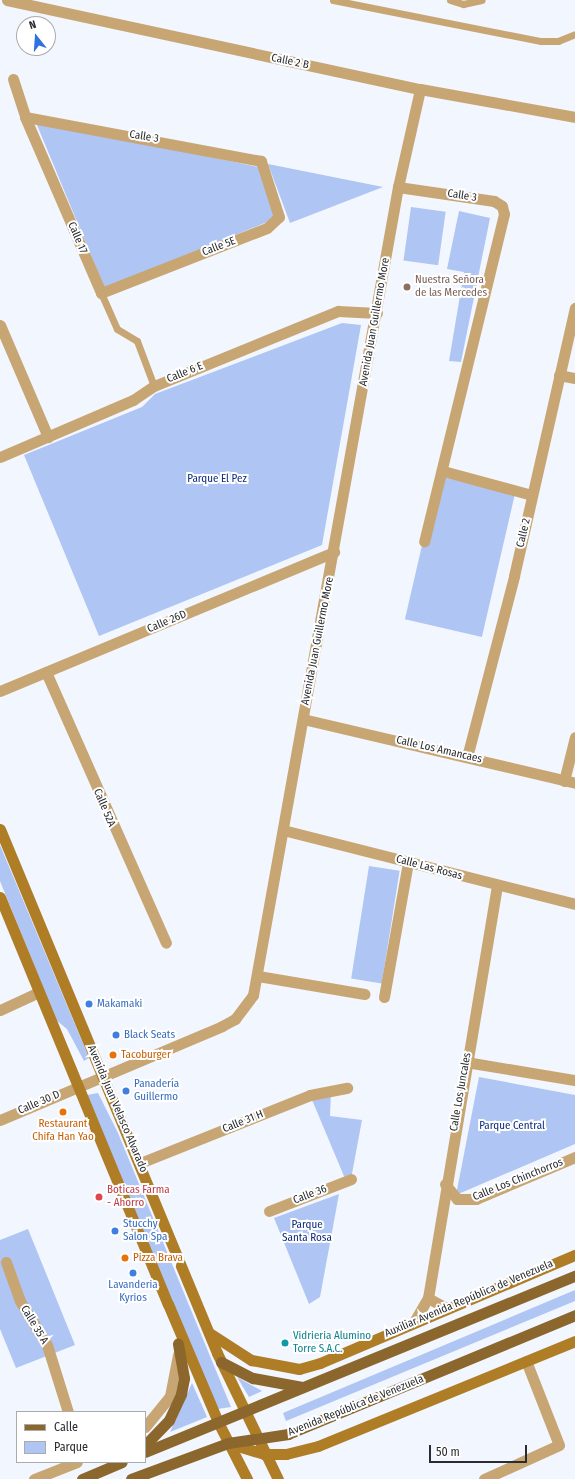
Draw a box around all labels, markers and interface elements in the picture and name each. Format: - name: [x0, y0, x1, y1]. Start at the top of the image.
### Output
- north arrow: [16, 16, 56, 56]
- text: N: [28, 18, 38, 32]
- street label: Calle 2 B: [270, 52, 310, 72]
- street label: Calle 3: [128, 128, 160, 146]
- street label: Calle 3: [446, 187, 478, 205]
- street label: Calle 17: [64, 220, 90, 256]
- street label: Calle 5E: [200, 235, 238, 259]
- street label: Avenida Juan Guillermo More: [357, 257, 393, 387]
- place label: Nuestra Señora de las Mercedes: [415, 274, 487, 300]
- marker: Nuestra Señora de las Mercedes: [402, 282, 412, 292]
- street label: Calle 6 E: [165, 360, 205, 386]
- park label: Parque El Pez: [187, 472, 247, 486]
- street label: Calle 2: [514, 517, 534, 549]
- street label: Avenida Juan Guillermo More: [299, 576, 337, 706]
- street label: Calle 26D: [145, 608, 189, 636]
- street label: Calle Los Amancaes: [395, 734, 483, 766]
- street label: Calle 52A: [90, 787, 118, 829]
- street label: Calle Las Rosas: [394, 853, 464, 883]
- place label: Makamaki: [97, 997, 142, 1011]
- marker: Makamaki: [84, 999, 94, 1009]
- place label: Black Seats: [124, 1028, 175, 1042]
- marker: Black Seats: [111, 1030, 121, 1040]
- street label: Avenida Juan Velasco Alvarado: [84, 1043, 150, 1175]
- place label: Tacoburger: [121, 1048, 171, 1062]
- marker: Tacoburger: [108, 1050, 118, 1060]
- street label: Calle Los Juncales: [448, 1052, 474, 1132]
- place label: Panadería Guillermo: [134, 1078, 179, 1104]
- marker: Panadería Guillermo: [121, 1086, 131, 1096]
- street label: Calle 30 D: [16, 1088, 62, 1118]
- marker: Restaurant Chifa Han Yao: [58, 1107, 68, 1117]
- street label: Calle 31 H: [221, 1108, 265, 1136]
- place label: Restaurant Chifa Han Yao: [32, 1118, 94, 1144]
- park label: Parque Central: [479, 1119, 545, 1133]
- street label: Calle Los Chinchorros: [471, 1156, 565, 1204]
- street label: Calle 36: [291, 1183, 329, 1207]
- place label: Boticas Farma - Ahorro: [107, 1184, 170, 1210]
- marker: Boticas Farma - Ahorro: [94, 1192, 104, 1202]
- place label: Stucchy Salon Spa: [123, 1218, 167, 1244]
- park label: Parque Santa Rosa: [282, 1219, 332, 1245]
- marker: Stucchy Salon Spa: [110, 1226, 120, 1236]
- place label: Pizza Brava: [133, 1251, 183, 1265]
- marker: Pizza Brava: [120, 1253, 130, 1263]
- street label: Auxiliar Avenida República de Venezuela: [383, 1257, 555, 1341]
- marker: Lavanderia Kyrios: [128, 1268, 138, 1278]
- place label: Lavanderia Kyrios: [108, 1279, 158, 1305]
- street label: Calle 35 A: [17, 1303, 51, 1347]
- place label: Vidrieria Alumino Torre S.A.C.: [293, 1330, 371, 1356]
- marker: Vidrieria Alumino Torre S.A.C.: [280, 1338, 290, 1348]
- street label: Avenida República de Venezuela: [286, 1373, 426, 1439]
- legend: [16, 1411, 146, 1463]
- text: Calle: [54, 1420, 78, 1434]
- scale bar: [431, 1437, 529, 1463]
- text: Parque: [54, 1440, 88, 1454]
- text: 50 m: [436, 1445, 460, 1459]

